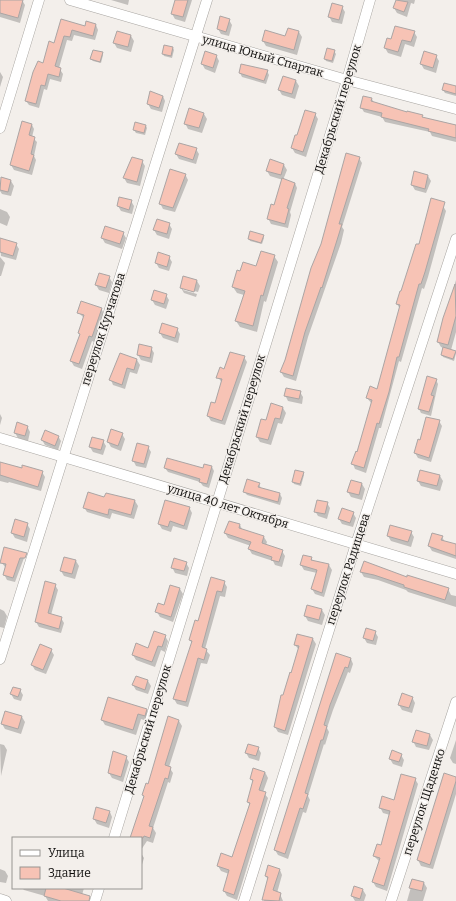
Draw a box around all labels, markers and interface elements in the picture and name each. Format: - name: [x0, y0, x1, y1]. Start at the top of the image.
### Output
- street label: улица Юный Спартак: [200, 32, 325, 80]
- street label: Декабрьский переулок: [312, 43, 364, 175]
- street label: переулок Курчатова: [78, 271, 128, 387]
- street label: Декабрьский переулок: [216, 353, 268, 485]
- street label: улица 40 лет Октября: [165, 481, 291, 531]
- street label: переулок Радищева: [323, 511, 373, 627]
- street label: Декабрьский переулок: [122, 663, 174, 795]
- street label: переулок Щаденко: [400, 747, 448, 857]
- legend: [12, 837, 142, 889]
- text: Улица: [48, 846, 85, 860]
- text: Здание: [48, 866, 91, 880]

